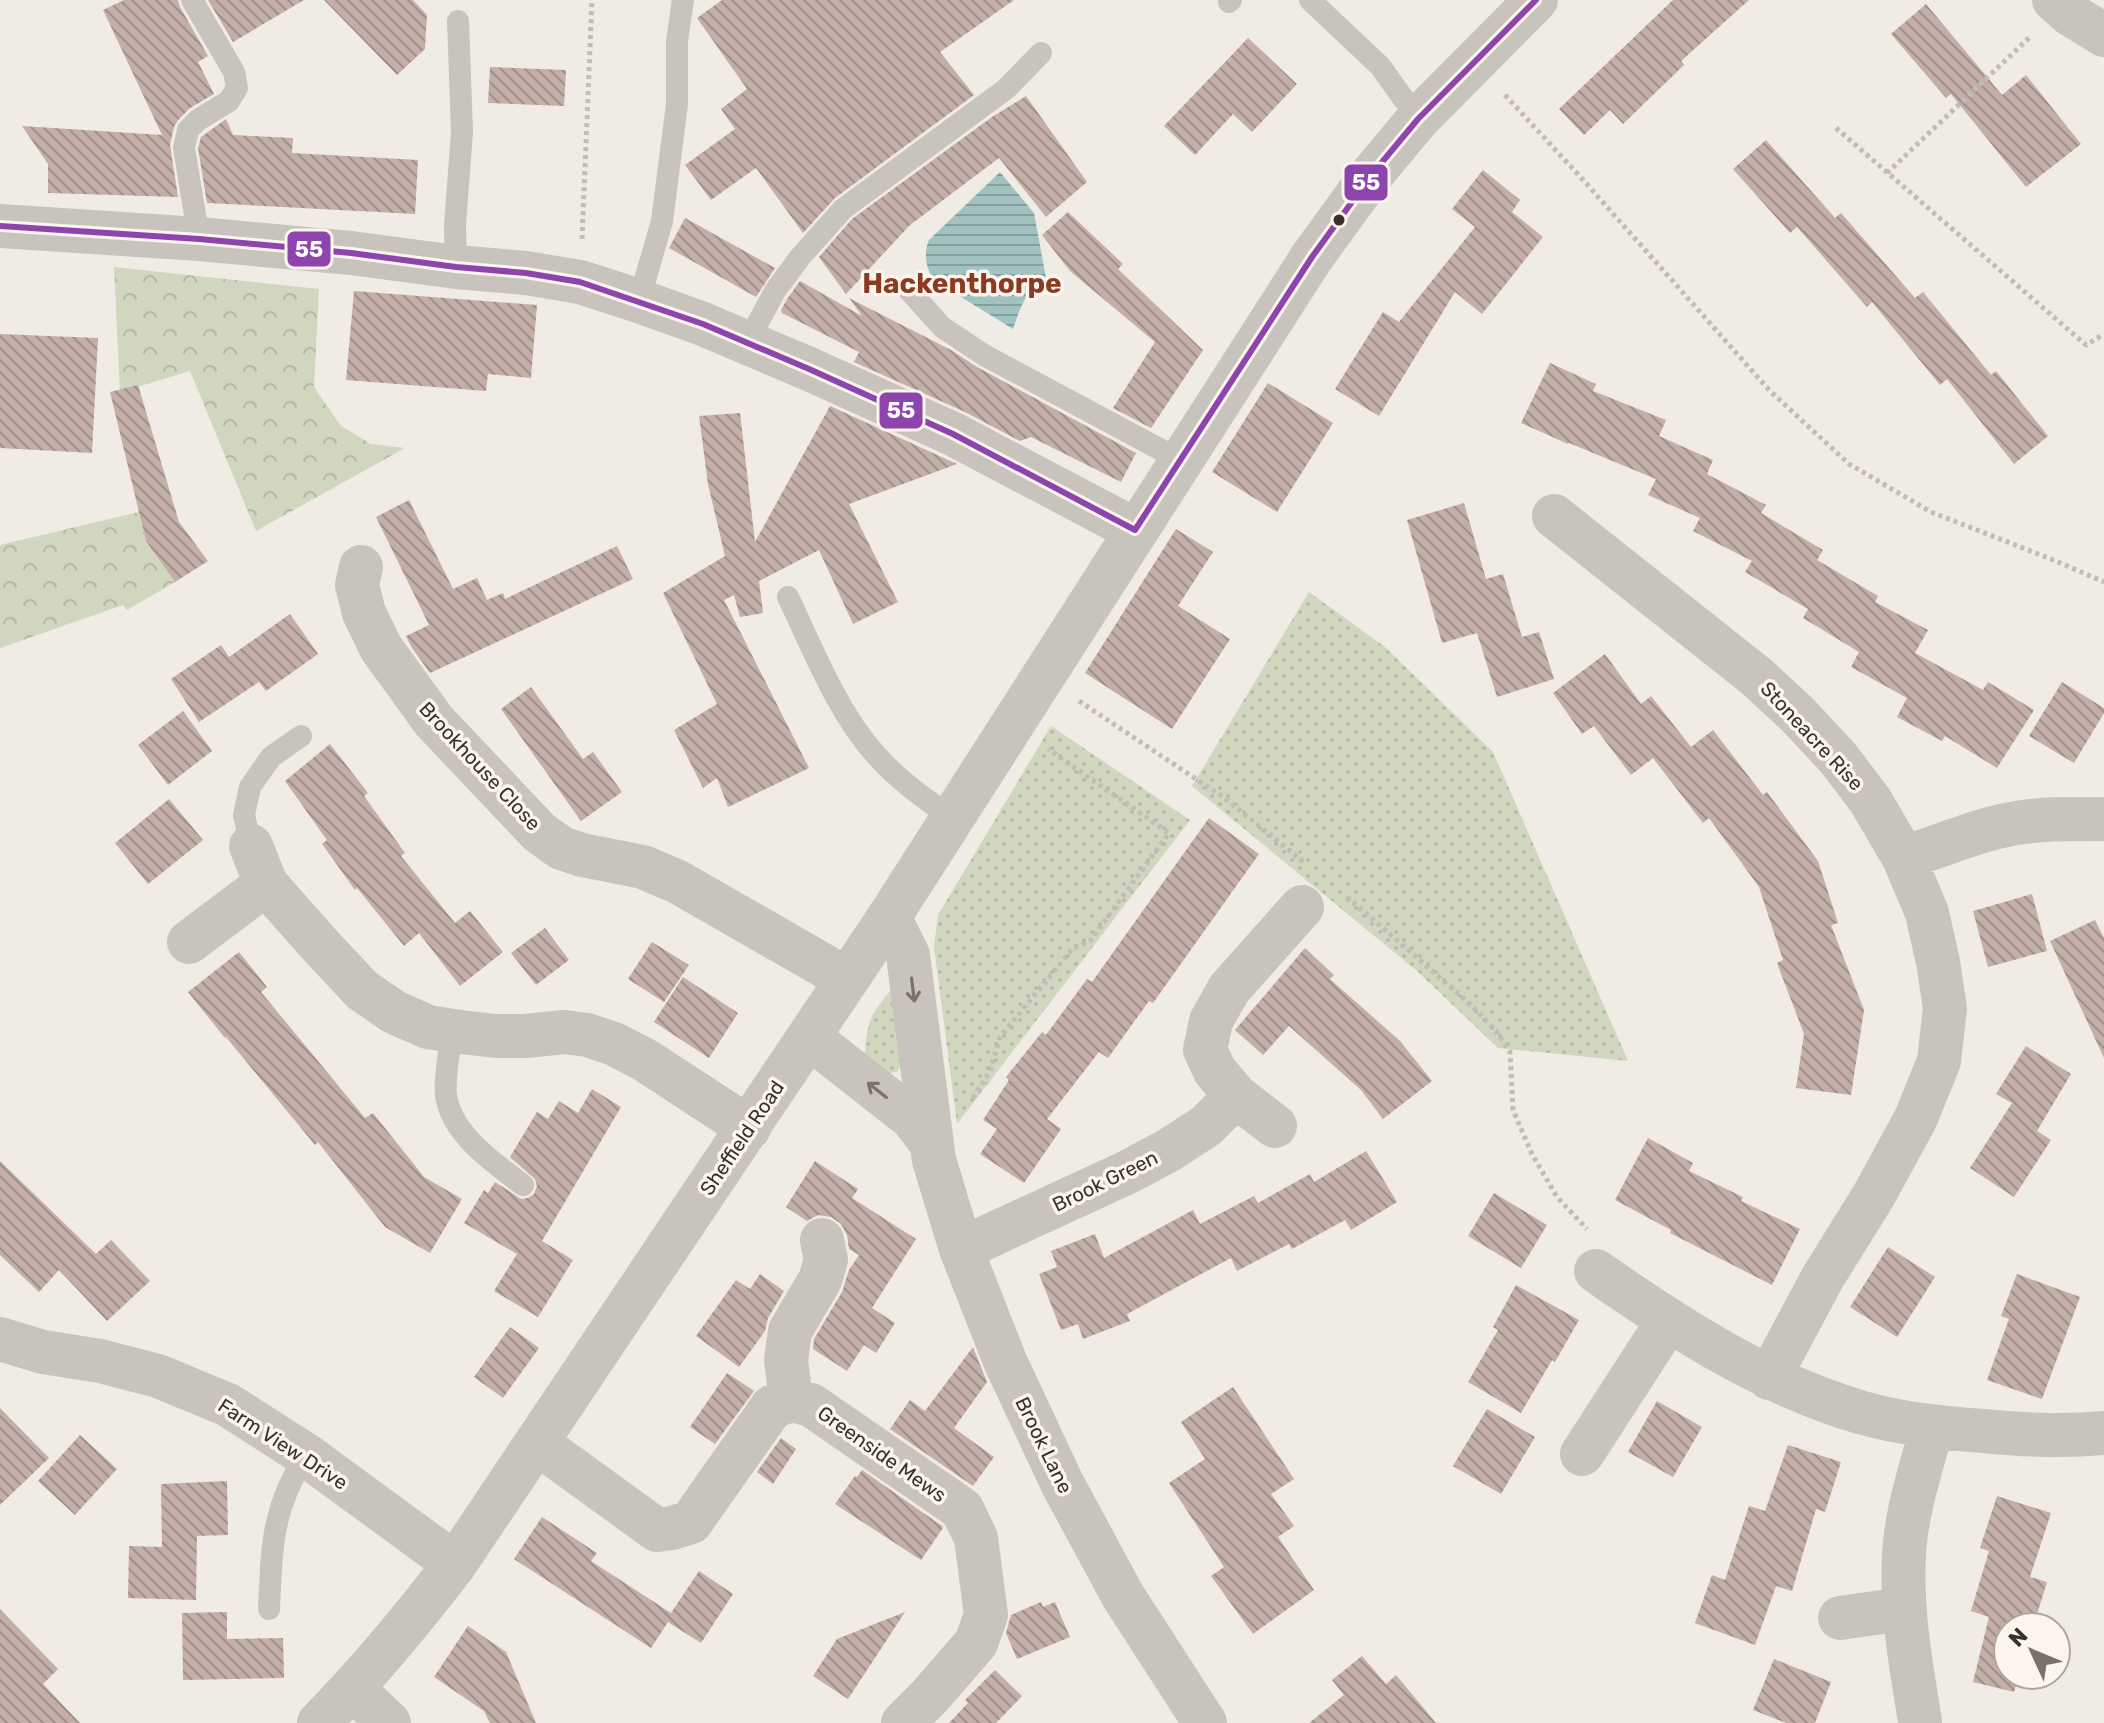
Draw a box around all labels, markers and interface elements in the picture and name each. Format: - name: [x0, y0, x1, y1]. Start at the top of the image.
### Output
- line badge: 55: [1343, 163, 1389, 202]
- text: 55: [1352, 169, 1380, 196]
- unlabelled marker: [1331, 212, 1347, 228]
- line badge: 55: [286, 230, 332, 268]
- text: 55: [295, 236, 323, 263]
- district label: Hackenthorpe: [862, 267, 1062, 300]
- line badge: 55: [878, 391, 924, 430]
- text: 55: [887, 397, 915, 424]
- street label: Stoneacre Rise: [1755, 677, 1869, 795]
- street label: Brookhouse Close: [414, 697, 546, 835]
- one-way arrow: [905, 976, 920, 1003]
- street label: Sheffield Road: [695, 1076, 789, 1200]
- one-way arrow: [867, 1081, 888, 1098]
- street label: Brook Green: [1048, 1145, 1162, 1217]
- street label: Farm View Drive: [214, 1393, 352, 1495]
- street label: Brook Lane: [1010, 1393, 1078, 1497]
- street label: Greenside Mews: [813, 1401, 951, 1507]
- north arrow: [1992, 1611, 2072, 1691]
- text: N: [2003, 1622, 2033, 1653]

